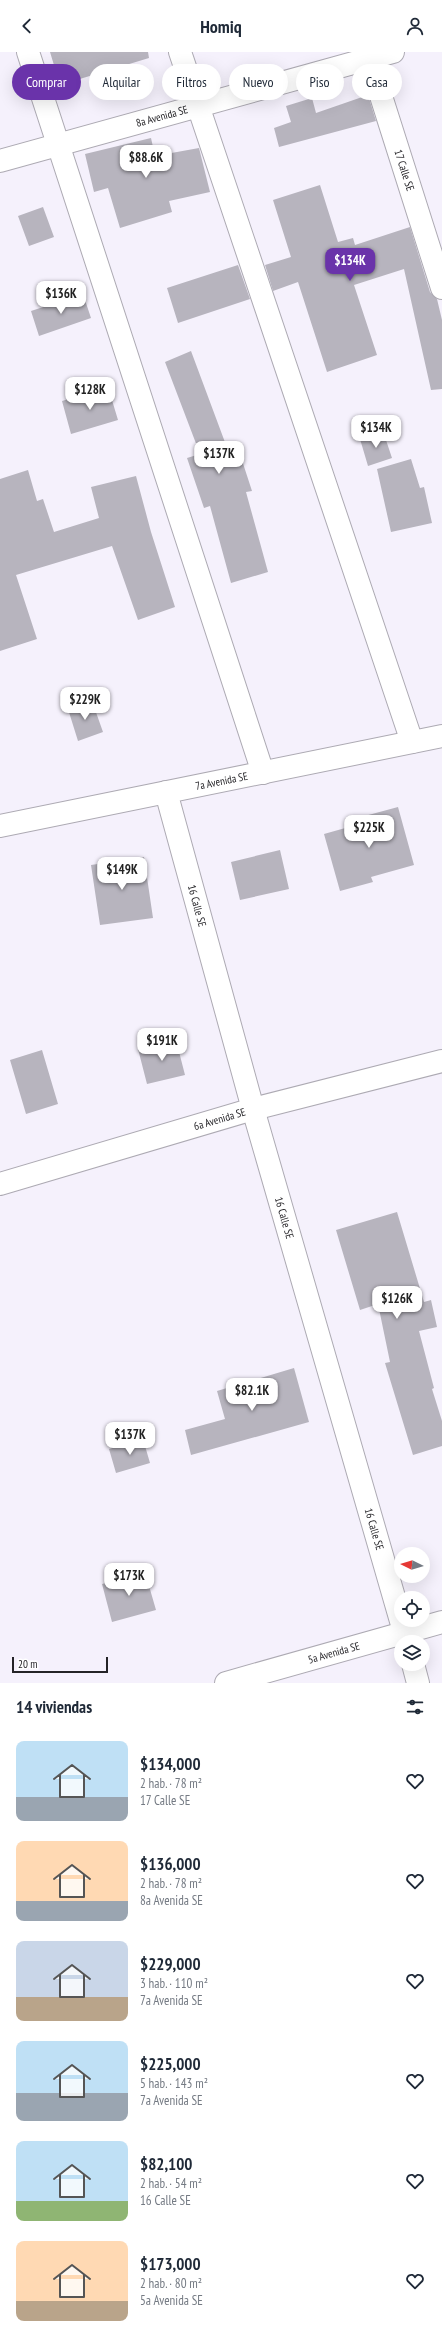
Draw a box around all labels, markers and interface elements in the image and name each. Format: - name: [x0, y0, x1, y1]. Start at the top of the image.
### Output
- icon: back: [16, 15, 38, 37]
- text: Homiq: [200, 15, 242, 38]
- icon: person: [404, 15, 426, 37]
- chip: Comprar: [12, 64, 81, 100]
- chip: Alquilar: [89, 64, 154, 100]
- chip: Filtros: [162, 64, 221, 100]
- chip: Nuevo: [229, 64, 288, 100]
- chip: Piso: [296, 64, 344, 100]
- chip: Casa: [352, 64, 402, 100]
- street label: 8a Avenida SE: [134, 102, 190, 130]
- pin: $88.6K: [113, 145, 179, 179]
- street label: 17 Calle SE: [391, 148, 418, 193]
- text: $88.6K: [129, 149, 163, 166]
- pin: $134K: [322, 248, 378, 282]
- text: $134K: [334, 252, 366, 269]
- pin: $136K: [33, 281, 89, 315]
- text: $136K: [45, 285, 77, 302]
- pin: $128K: [62, 377, 118, 411]
- text: $128K: [74, 381, 106, 398]
- pin: $134K: [348, 415, 404, 449]
- text: $134K: [360, 419, 392, 436]
- pin: $137K: [191, 441, 247, 475]
- text: $137K: [203, 445, 235, 462]
- pin: $229K: [57, 687, 113, 721]
- text: $229K: [69, 691, 101, 708]
- street label: 7a Avenida SE: [194, 769, 249, 793]
- pin: $225K: [341, 815, 397, 849]
- text: $225K: [353, 819, 385, 836]
- pin: $149K: [94, 857, 150, 891]
- text: $149K: [106, 861, 138, 878]
- street label: 16 Calle SE: [185, 883, 210, 929]
- pin: $191K: [134, 1028, 190, 1062]
- text: $191K: [146, 1032, 178, 1049]
- street label: 6a Avenida SE: [192, 1105, 247, 1133]
- street label: 16 Calle SE: [272, 1195, 297, 1241]
- pin: $126K: [369, 1286, 425, 1320]
- text: $126K: [381, 1290, 413, 1307]
- pin: $82.1K: [219, 1378, 285, 1412]
- text: $82.1K: [235, 1382, 269, 1399]
- pin: $137K: [102, 1422, 158, 1456]
- text: $137K: [114, 1426, 146, 1443]
- street label: 16 Calle SE: [362, 1506, 387, 1552]
- north arrow: [394, 1547, 430, 1583]
- map controls: [394, 1547, 430, 1671]
- pin: $173K: [101, 1563, 157, 1597]
- text: $173K: [113, 1567, 145, 1584]
- button: locate: [394, 1591, 430, 1627]
- button: layers: [394, 1635, 430, 1671]
- street label: 5a Avenida SE: [306, 1639, 362, 1667]
- scale bar: [12, 1655, 108, 1674]
- text: 20 m: [18, 1657, 37, 1671]
- text: 14 viviendas: [16, 1696, 92, 1718]
- icon: filters: [404, 1696, 426, 1718]
- text: $134,000: [140, 1753, 201, 1775]
- icon: home: [48, 1757, 96, 1805]
- icon: heart: [404, 1770, 426, 1792]
- text: 2 hab. · 78 m²: [140, 1775, 202, 1792]
- text: 17 Calle SE: [140, 1792, 190, 1809]
- text: $136,000: [140, 1853, 201, 1875]
- icon: home: [48, 1857, 96, 1905]
- icon: heart: [404, 1870, 426, 1892]
- text: 2 hab. · 78 m²: [140, 1875, 202, 1892]
- text: 8a Avenida SE: [140, 1892, 203, 1909]
- text: $229,000: [140, 1953, 201, 1975]
- icon: home: [48, 1957, 96, 2005]
- icon: heart: [404, 1970, 426, 1992]
- text: 3 hab. · 110 m²: [140, 1975, 208, 1992]
- text: 7a Avenida SE: [140, 1992, 203, 2009]
- text: $225,000: [140, 2053, 201, 2075]
- icon: home: [48, 2057, 96, 2105]
- icon: heart: [404, 2070, 426, 2092]
- text: 5 hab. · 143 m²: [140, 2075, 208, 2092]
- text: 7a Avenida SE: [140, 2092, 203, 2109]
- text: $82,100: [140, 2153, 192, 2175]
- icon: home: [48, 2157, 96, 2205]
- icon: heart: [404, 2170, 426, 2192]
- text: 2 hab. · 54 m²: [140, 2175, 202, 2192]
- text: 16 Calle SE: [140, 2192, 191, 2209]
- text: $173,000: [140, 2253, 201, 2275]
- icon: home: [48, 2257, 96, 2305]
- icon: heart: [404, 2270, 426, 2292]
- text: 2 hab. · 80 m²: [140, 2275, 202, 2292]
- text: 5a Avenida SE: [140, 2292, 203, 2309]

